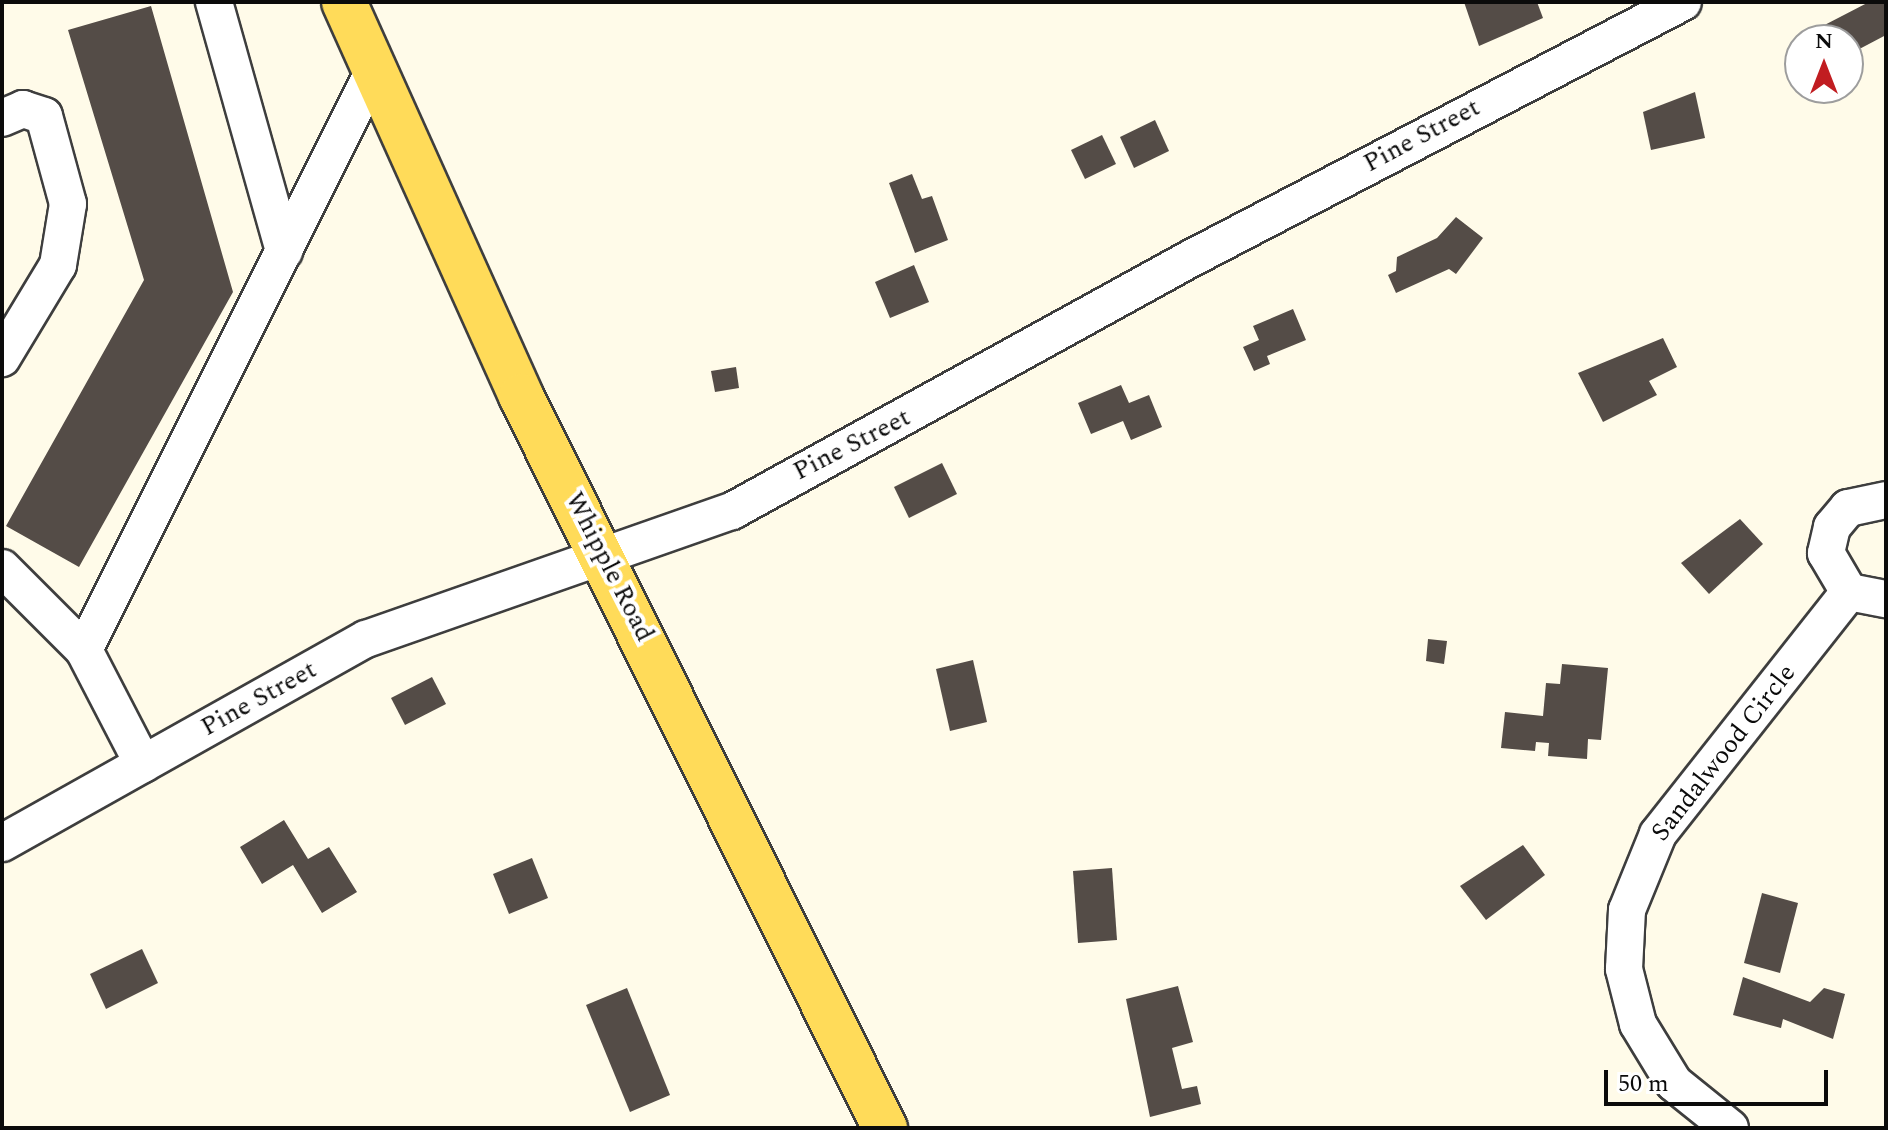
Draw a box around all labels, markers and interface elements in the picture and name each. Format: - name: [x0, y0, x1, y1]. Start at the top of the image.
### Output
- north arrow: [1784, 24, 1864, 104]
- text: N: [1815, 25, 1833, 58]
- street label: Pine Street: [1359, 92, 1485, 180]
- street label: Pine Street: [788, 402, 916, 488]
- street label: Whipple Road: [558, 487, 660, 647]
- street label: Pine Street: [196, 655, 322, 743]
- street label: Sandalwood Circle: [1645, 658, 1803, 848]
- scale bar: [1608, 1054, 1832, 1104]
- text: 50 m: [1618, 1066, 1669, 1102]

